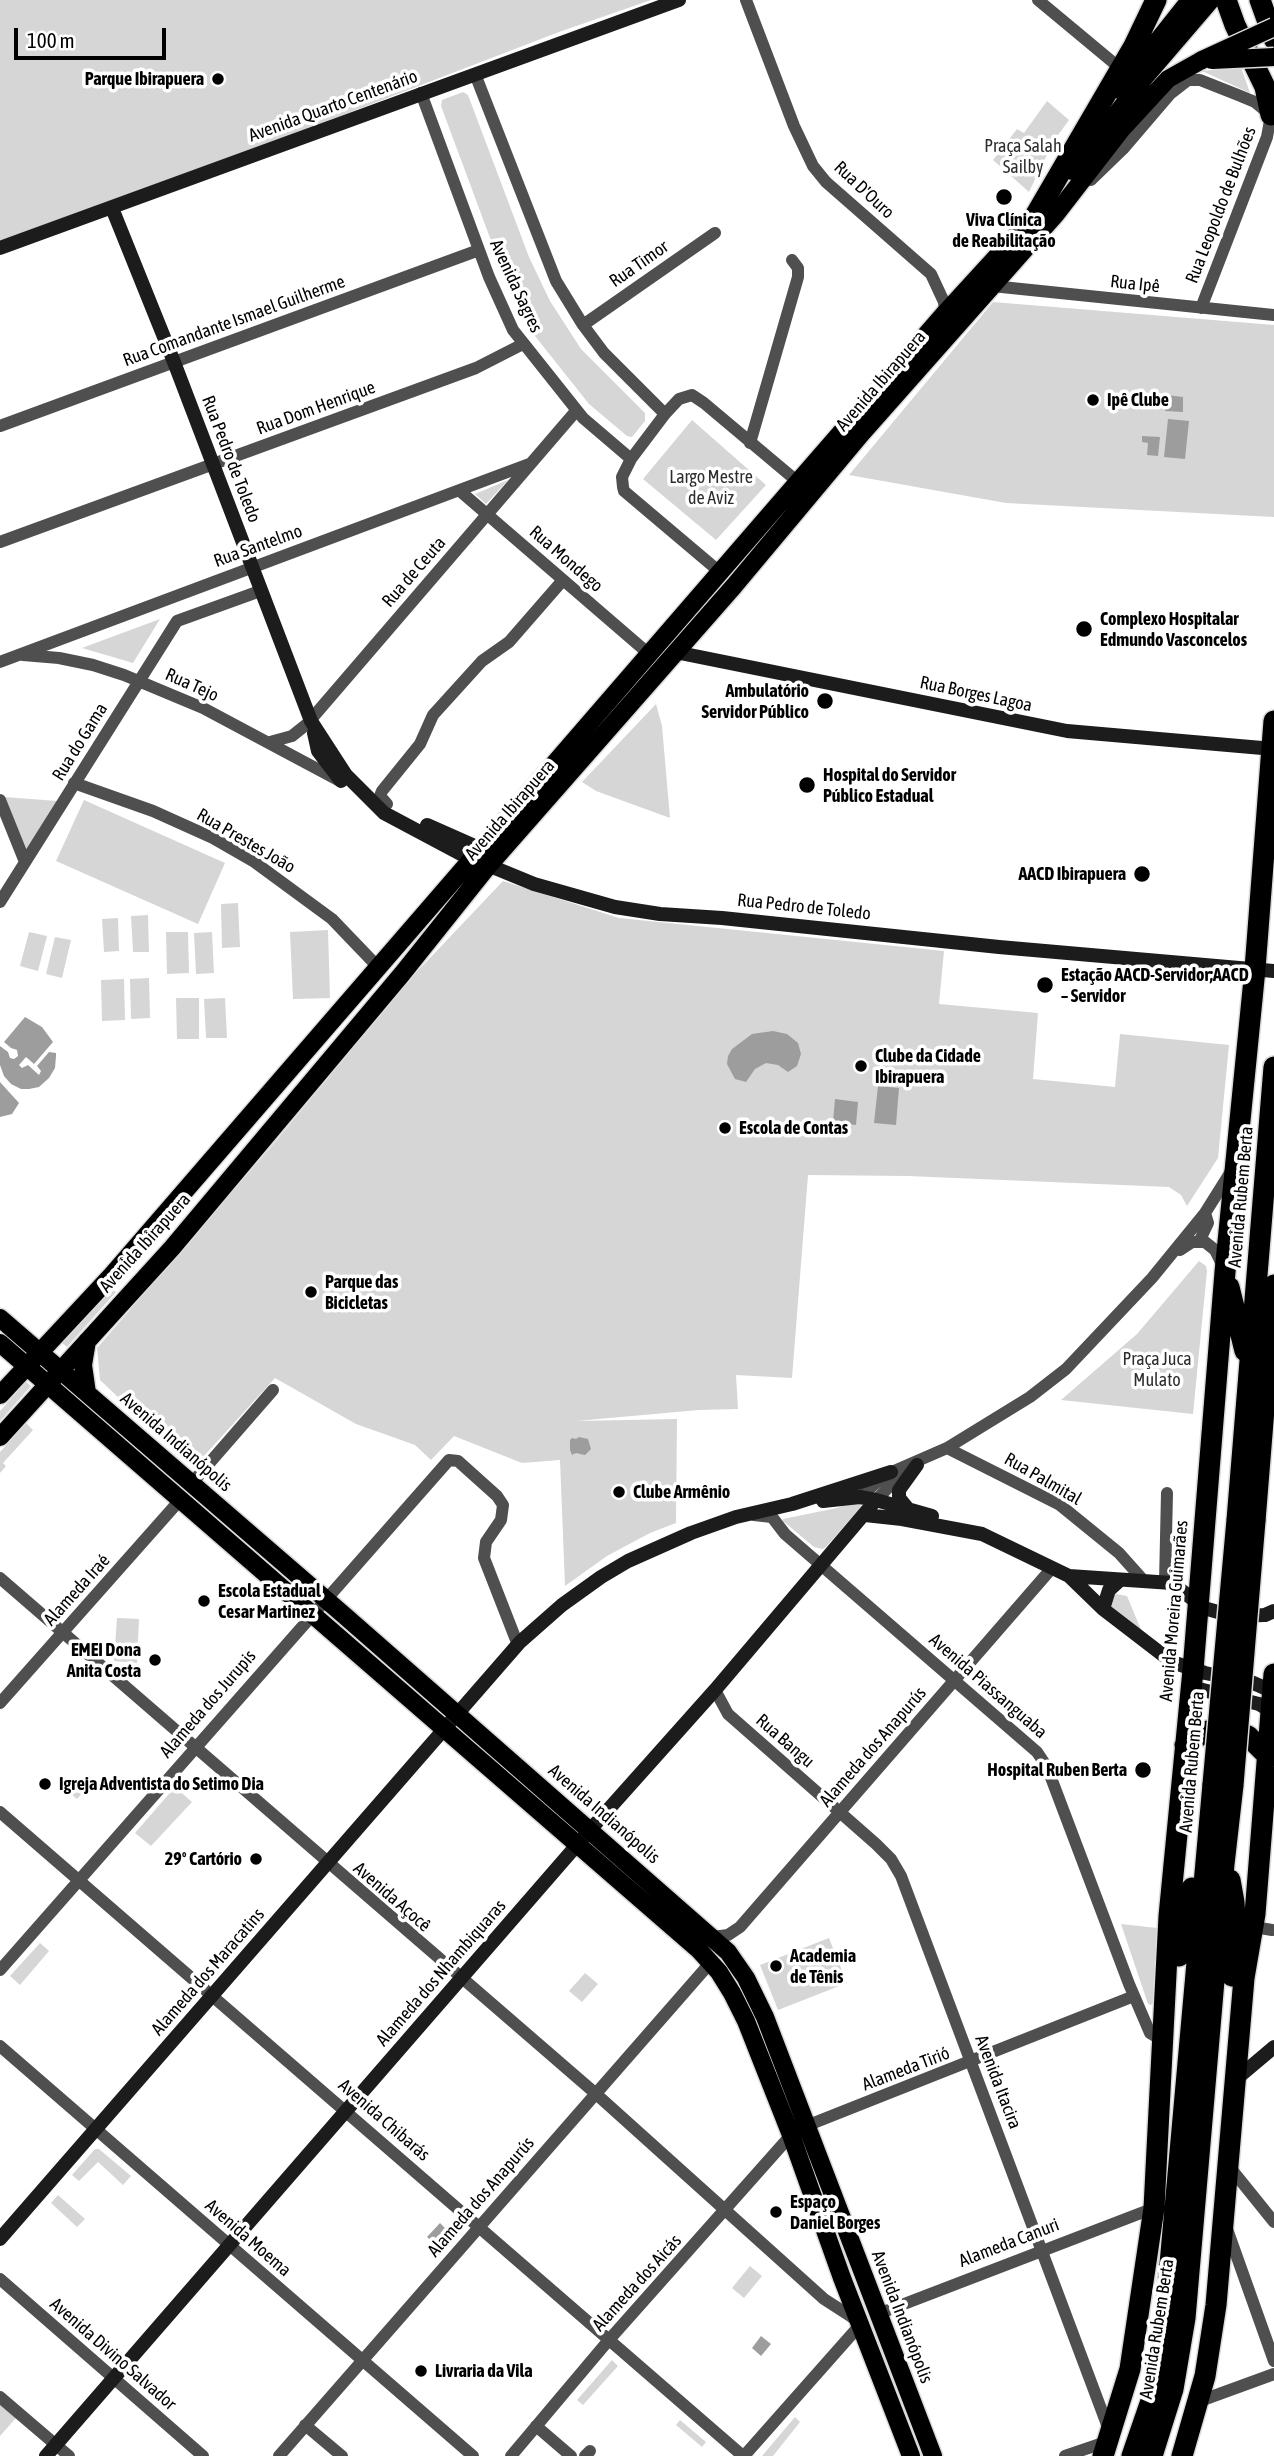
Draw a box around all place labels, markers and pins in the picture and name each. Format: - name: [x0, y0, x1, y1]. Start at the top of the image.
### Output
- place label: Parque Ibirapuera: [85, 68, 204, 90]
- marker: Parque Ibirapuera: [210, 71, 226, 87]
- marker: Viva Clínica de Reabilitação: [994, 187, 1014, 207]
- place label: Viva Clínica de Reabilitação: [952, 209, 1056, 252]
- place label: Ipê Clube: [1107, 389, 1169, 411]
- marker: Ipê Clube: [1085, 392, 1101, 408]
- place label: Complexo Hospitalar Edmundo Vasconcelos: [1100, 608, 1247, 650]
- marker: Complexo Hospitalar Edmundo Vasconcelos: [1074, 619, 1094, 639]
- place label: Ambulatório Servidor Público: [702, 680, 809, 722]
- marker: Ambulatório Servidor Público: [815, 691, 835, 711]
- place label: Hospital do Servidor Público Estadual: [823, 764, 956, 806]
- marker: Hospital do Servidor Público Estadual: [797, 775, 817, 795]
- place label: AACD Ibirapuera: [1018, 863, 1126, 885]
- marker: AACD Ibirapuera: [1132, 864, 1152, 884]
- place label: Estação AACD-Servidor;AACD – Servidor: [1061, 964, 1249, 1006]
- marker: Estação AACD-Servidor;AACD – Servidor: [1035, 975, 1055, 995]
- place label: Clube da Cidade Ibirapuera: [875, 1045, 981, 1088]
- marker: Clube da Cidade Ibirapuera: [853, 1058, 869, 1074]
- place label: Escola de Contas: [739, 1117, 848, 1139]
- marker: Escola de Contas: [717, 1120, 733, 1136]
- place label: Parque das Bicicletas: [325, 1271, 398, 1314]
- marker: Parque das Bicicletas: [303, 1284, 319, 1300]
- place label: Clube Armênio: [633, 1481, 730, 1503]
- marker: Clube Armênio: [611, 1484, 627, 1500]
- place label: Escola Estadual Cesar Martinez: [218, 1580, 321, 1622]
- marker: Escola Estadual Cesar Martinez: [196, 1593, 212, 1609]
- place label: EMEI Dona Anita Costa: [67, 1639, 141, 1682]
- marker: EMEI Dona Anita Costa: [147, 1652, 163, 1668]
- place label: Hospital Ruben Berta: [987, 1759, 1127, 1781]
- marker: Hospital Ruben Berta: [1133, 1760, 1153, 1780]
- place label: Igreja Adventista do Setimo Dia: [59, 1773, 264, 1795]
- marker: Igreja Adventista do Setimo Dia: [37, 1776, 53, 1792]
- place label: 29º Cartório: [165, 1848, 242, 1870]
- marker: 29º Cartório: [248, 1851, 264, 1867]
- place label: Academia de Tênis: [790, 1945, 856, 1988]
- marker: Academia de Tênis: [768, 1958, 784, 1974]
- place label: Espaço Daniel Borges: [790, 2191, 880, 2234]
- marker: Espaço Daniel Borges: [768, 2204, 784, 2220]
- place label: Livraria da Vila: [435, 2360, 533, 2382]
- marker: Livraria da Vila: [413, 2363, 429, 2379]

